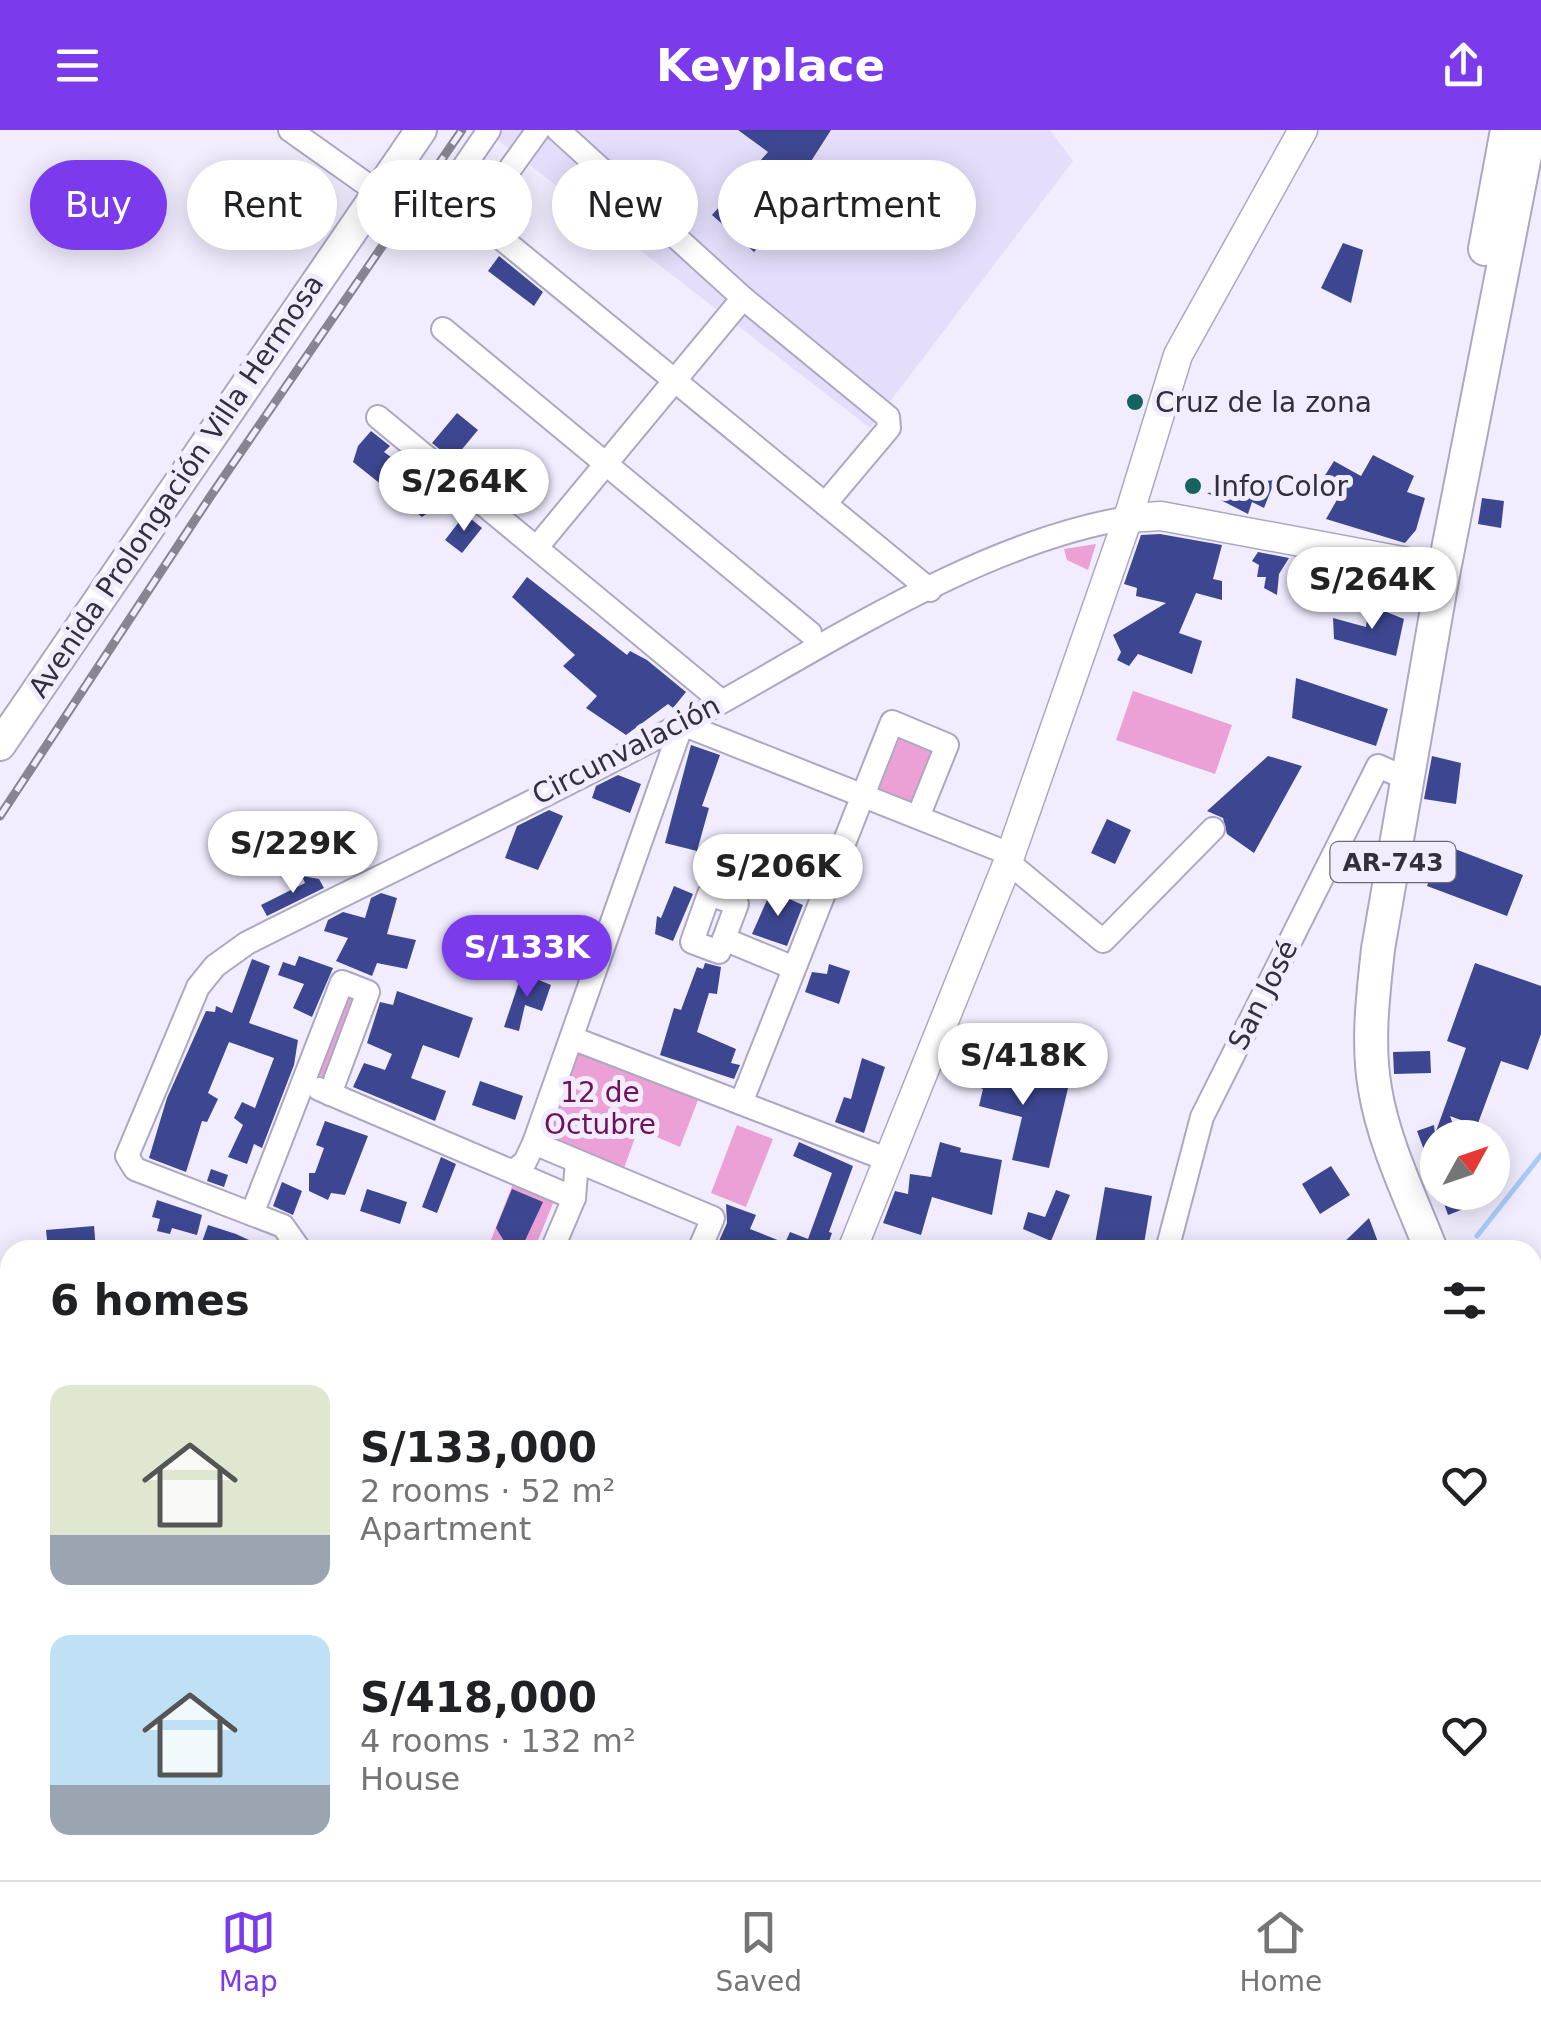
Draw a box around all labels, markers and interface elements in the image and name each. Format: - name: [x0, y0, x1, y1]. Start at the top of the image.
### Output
- icon: menu: [50, 38, 105, 93]
- icon: share: [1436, 38, 1491, 93]
- text: Keyplace: [656, 39, 885, 92]
- chip: Buy: [30, 160, 167, 250]
- chip: Rent: [187, 160, 337, 250]
- chip: Filters: [357, 160, 532, 250]
- chip: New: [552, 160, 698, 250]
- chip: Apartment: [718, 160, 976, 250]
- street label: Avenida Prolongación Villa Hermosa: [22, 268, 330, 704]
- place label: Cruz de la zona: [1155, 386, 1372, 419]
- marker: Cruz de la zona: [1124, 391, 1146, 413]
- pin: S/264K: [383, 449, 545, 534]
- text: S/264K: [401, 462, 527, 500]
- place label: Info Color: [1213, 470, 1348, 503]
- marker: Info Color: [1182, 475, 1204, 497]
- pin: S/264K: [1291, 547, 1453, 632]
- text: S/264K: [1309, 560, 1435, 598]
- street label: Circunvalación: [527, 689, 725, 811]
- pin: S/229K: [212, 811, 374, 896]
- text: S/229K: [230, 824, 356, 862]
- pin: S/206K: [697, 834, 859, 919]
- road number: AR-743: [1330, 842, 1456, 882]
- text: S/206K: [715, 847, 841, 885]
- pin: S/133K: [446, 915, 608, 1000]
- text: S/133K: [464, 928, 590, 966]
- street label: San José: [1221, 935, 1305, 1055]
- pin: S/418K: [942, 1023, 1104, 1108]
- text: S/418K: [960, 1036, 1086, 1074]
- park label: 12 de Octubre: [544, 1076, 656, 1141]
- north arrow: [1420, 1120, 1510, 1210]
- map controls: [1420, 1120, 1510, 1210]
- icon: filters: [1437, 1273, 1492, 1328]
- text: 6 homes: [50, 1276, 250, 1325]
- text: S/133,000: [360, 1423, 597, 1472]
- icon: home: [130, 1425, 250, 1545]
- icon: heart: [1437, 1458, 1492, 1513]
- text: 2 rooms · 52 m²: [360, 1472, 615, 1510]
- text: Apartment: [360, 1510, 531, 1548]
- text: S/418,000: [360, 1673, 597, 1722]
- icon: home: [130, 1675, 250, 1795]
- icon: heart: [1437, 1708, 1492, 1763]
- text: 4 rooms · 132 m²: [360, 1722, 636, 1760]
- text: House: [360, 1760, 460, 1798]
- tab: Map: [219, 1905, 278, 1998]
- tab: Saved: [715, 1905, 802, 1998]
- tab: Home: [1240, 1905, 1322, 1998]

